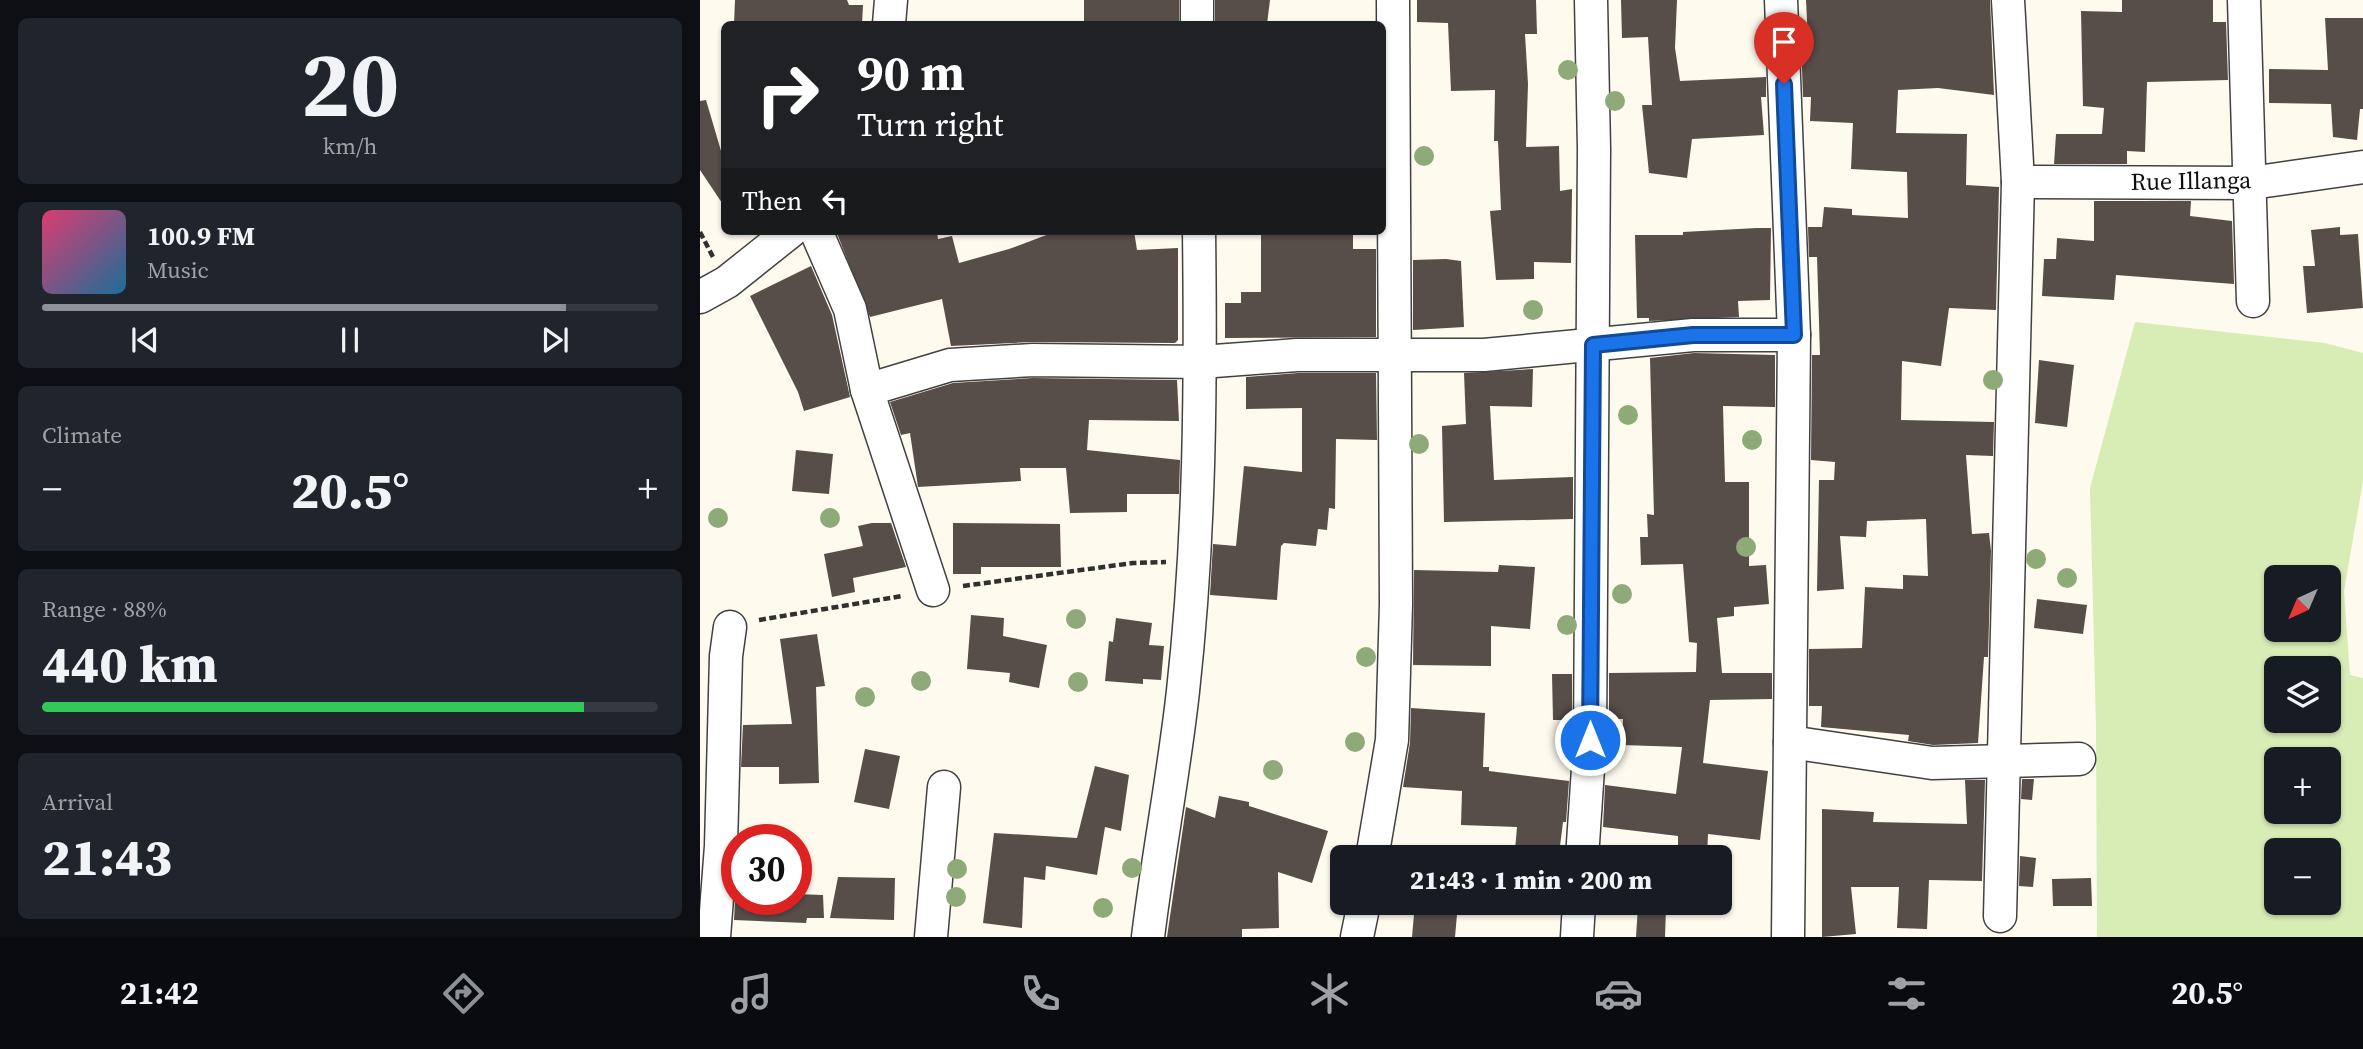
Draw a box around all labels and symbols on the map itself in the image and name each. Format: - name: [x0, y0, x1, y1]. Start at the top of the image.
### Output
- pin: [1754, 12.0, 1814, 84]
- street label: Rue Illanga: [2130, 163, 2252, 198]
- north arrow: [2264, 565, 2342, 642]
- position arrow: [1553, 703, 1627, 777]
- speed limit sign: 30: [721, 824, 812, 915]

